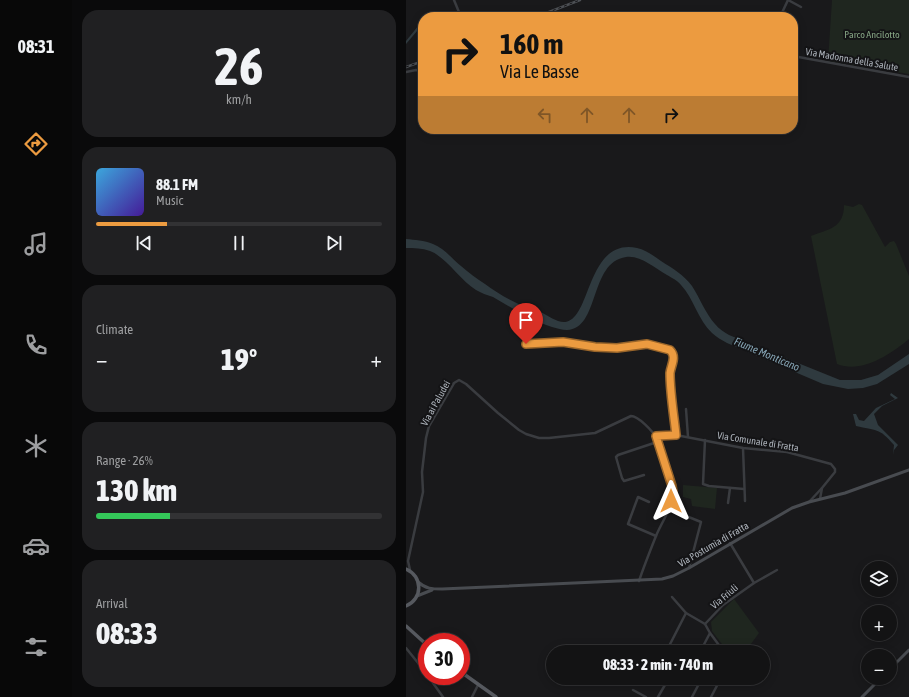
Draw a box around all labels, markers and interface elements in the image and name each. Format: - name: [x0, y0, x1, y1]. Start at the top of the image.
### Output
- icon: right: [434, 28, 486, 80]
- text: 160 m: [500, 28, 563, 60]
- park label: Parco Ancilotto: [844, 29, 900, 40]
- text: 08:31: [17, 36, 55, 57]
- text: 26: [215, 36, 263, 96]
- street label: Via Madonna della Salute: [805, 46, 900, 73]
- text: Via Le Basse: [500, 61, 579, 82]
- text: km/h: [226, 92, 252, 107]
- icon: left: [534, 104, 556, 126]
- icon: ahead: [576, 104, 598, 126]
- icon: ahead: [618, 104, 640, 126]
- icon: right: [660, 104, 682, 126]
- icon: directions: [22, 130, 50, 158]
- text: 88.1 FM: [156, 176, 198, 193]
- text: Music: [156, 193, 183, 208]
- icon: music: [22, 230, 50, 258]
- icon: previous: [133, 232, 155, 254]
- icon: pause: [228, 232, 250, 254]
- icon: next: [323, 232, 345, 254]
- pin: [509, 303, 543, 344]
- icon: arrive: [515, 309, 537, 331]
- text: Climate: [96, 322, 133, 337]
- icon: phone: [22, 331, 50, 359]
- water label: Fiume Monticano: [732, 335, 802, 373]
- text: 19°: [221, 342, 257, 376]
- text: −: [96, 346, 107, 372]
- text: +: [371, 346, 382, 372]
- street label: Via ai Paludei: [419, 379, 452, 428]
- street label: Via Comunale di Fratta: [716, 430, 800, 453]
- icon: climate: [22, 432, 50, 460]
- text: Range · 26%: [96, 453, 153, 468]
- text: 130 km: [96, 473, 177, 507]
- position arrow: [650, 480, 692, 522]
- street label: Via Postumia di Fratta: [676, 520, 751, 569]
- icon: car: [22, 532, 50, 560]
- map controls: [861, 561, 897, 685]
- button: layers: [861, 561, 897, 597]
- street label: Via Friuli: [708, 582, 740, 611]
- text: Arrival: [96, 596, 128, 611]
- button: +: [861, 605, 897, 641]
- text: 08:33: [96, 616, 158, 650]
- icon: filters: [22, 633, 50, 661]
- speed limit sign: 30: [418, 633, 470, 685]
- button: −: [861, 649, 897, 685]
- text: 08:33 · 2 min · 740 m: [603, 656, 713, 673]

